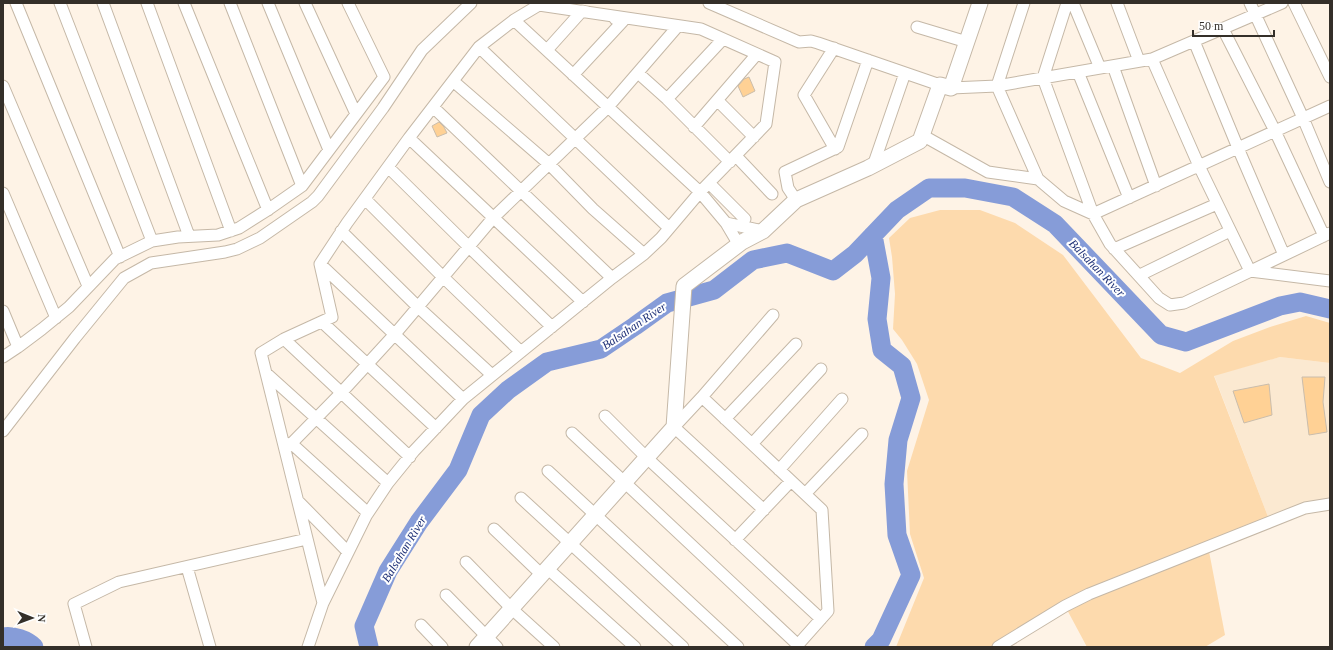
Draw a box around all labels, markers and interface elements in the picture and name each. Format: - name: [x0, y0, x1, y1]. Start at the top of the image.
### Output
- scale bar: [1193, 12, 1274, 38]
- text: 50 m: [1199, 19, 1224, 33]
- water label: Balsahan River: [1066, 236, 1128, 300]
- water label: Balsahan River: [599, 299, 669, 353]
- water label: Balsahan River: [379, 513, 429, 584]
- north arrow: [12, 598, 52, 638]
- text: N: [36, 614, 48, 622]

